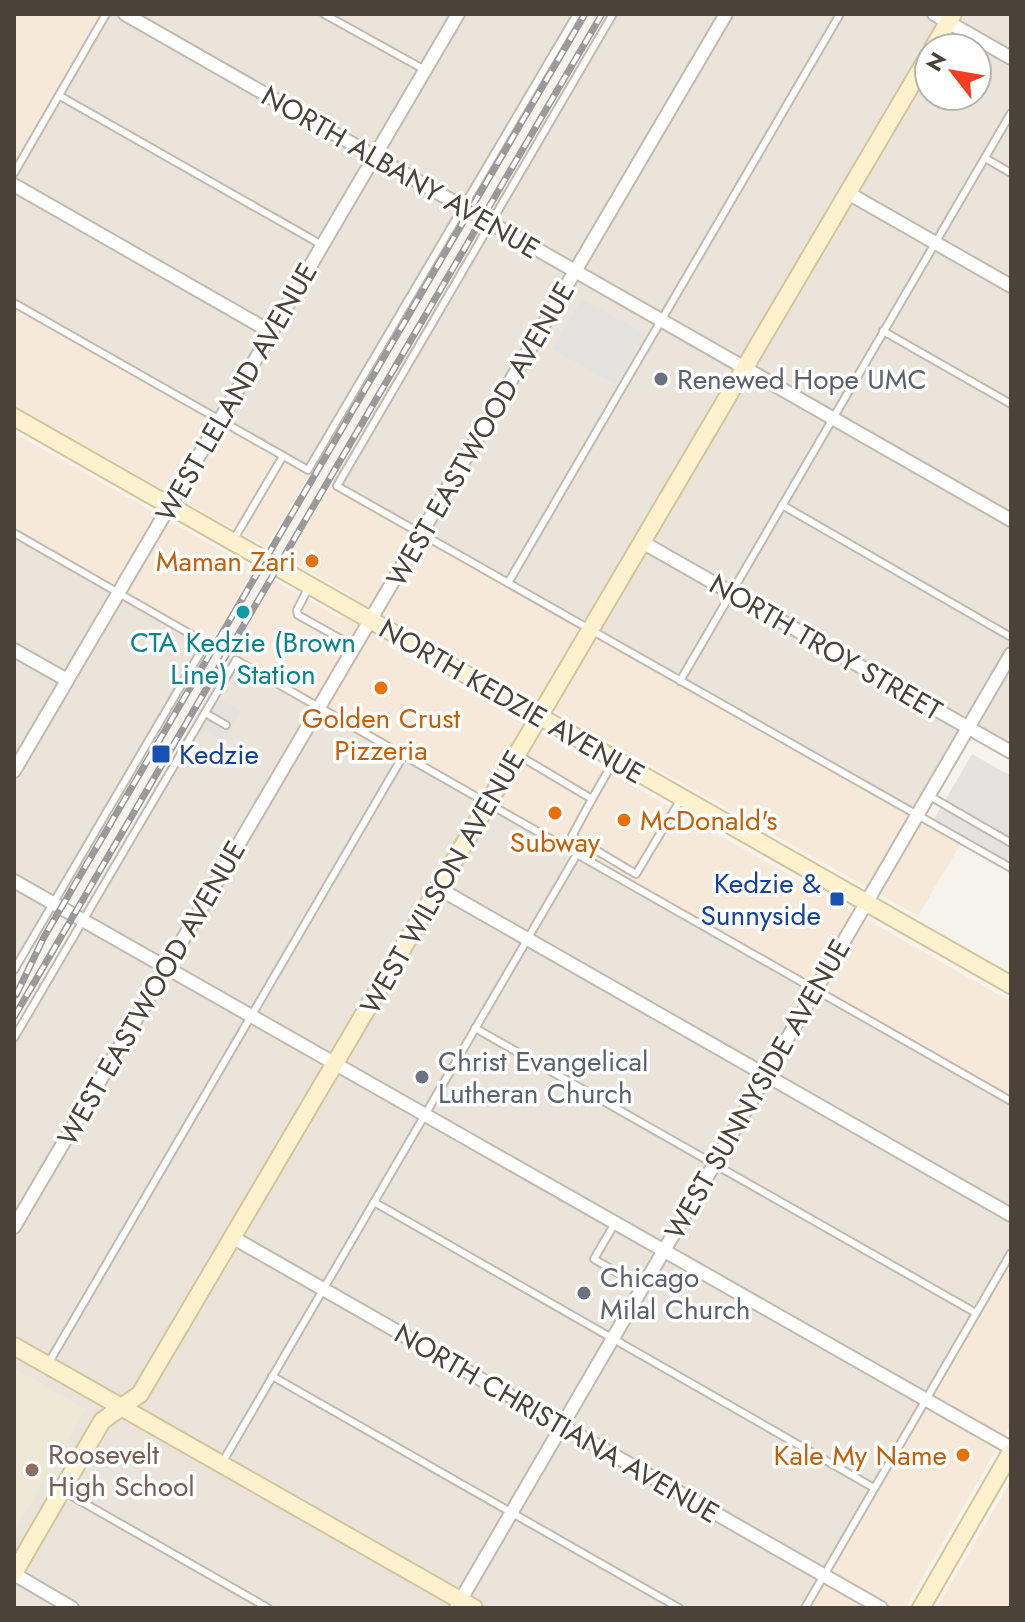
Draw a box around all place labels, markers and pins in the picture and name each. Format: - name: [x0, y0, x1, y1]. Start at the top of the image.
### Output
- place label: Renewed Hope UMC: [677, 359, 927, 400]
- marker: Renewed Hope UMC: [652, 370, 670, 388]
- place label: Maman Zari: [156, 541, 296, 582]
- marker: Maman Zari: [303, 552, 321, 570]
- marker: CTA Kedzie (Brown Line) Station: [234, 603, 252, 621]
- place label: CTA Kedzie (Brown Line) Station: [130, 622, 356, 695]
- marker: Golden Crust Pizzeria: [372, 679, 390, 697]
- place label: Golden Crust Pizzeria: [302, 698, 460, 771]
- place label: Kedzie: [179, 734, 259, 775]
- marker: Kedzie: [150, 743, 172, 765]
- place label: McDonald's: [640, 800, 777, 841]
- marker: Subway: [546, 804, 564, 822]
- marker: McDonald's: [615, 811, 633, 829]
- place label: Subway: [510, 822, 601, 863]
- place label: Kedzie & Sunnyside: [700, 863, 821, 936]
- marker: Kedzie & Sunnyside: [828, 890, 846, 908]
- place label: Christ Evangelical Lutheran Church: [438, 1041, 648, 1114]
- marker: Christ Evangelical Lutheran Church: [413, 1068, 431, 1086]
- place label: Chicago Milal Church: [600, 1257, 751, 1330]
- marker: Chicago Milal Church: [575, 1284, 593, 1302]
- place label: Roosevelt High School: [48, 1434, 195, 1507]
- place label: Kale My Name: [774, 1435, 947, 1476]
- marker: Kale My Name: [954, 1446, 972, 1464]
- marker: Roosevelt High School: [23, 1461, 41, 1479]

